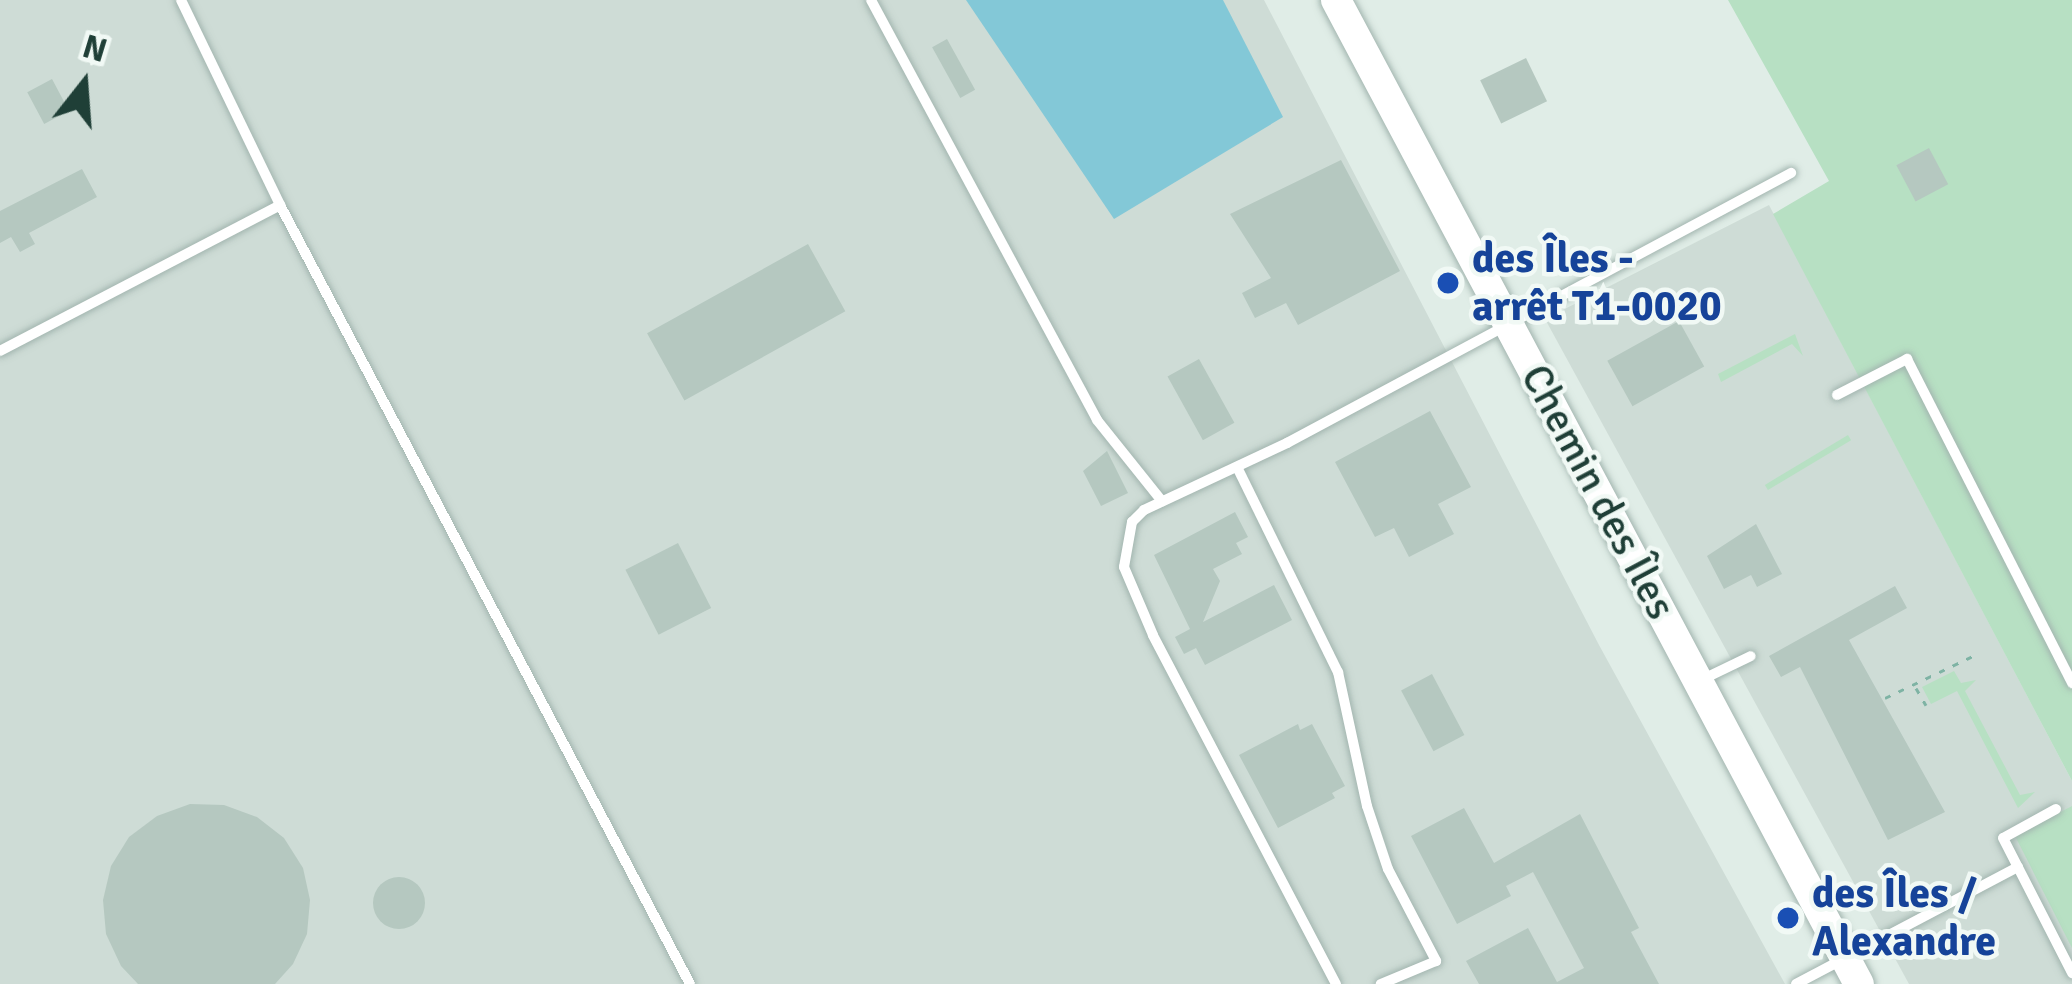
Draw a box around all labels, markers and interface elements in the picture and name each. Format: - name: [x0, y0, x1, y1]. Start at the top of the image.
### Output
- north arrow: [24, 24, 144, 144]
- text: N: [78, 26, 112, 72]
- place label: des Îles - arrêt T1-0020: [1472, 234, 1722, 332]
- marker: des Îles - arrêt T1-0020: [1435, 270, 1461, 296]
- street label: Chemin des Îles: [1510, 356, 1686, 628]
- place label: des Îles / Alexandre: [1812, 869, 1996, 968]
- marker: des Îles / Alexandre: [1775, 905, 1801, 931]

